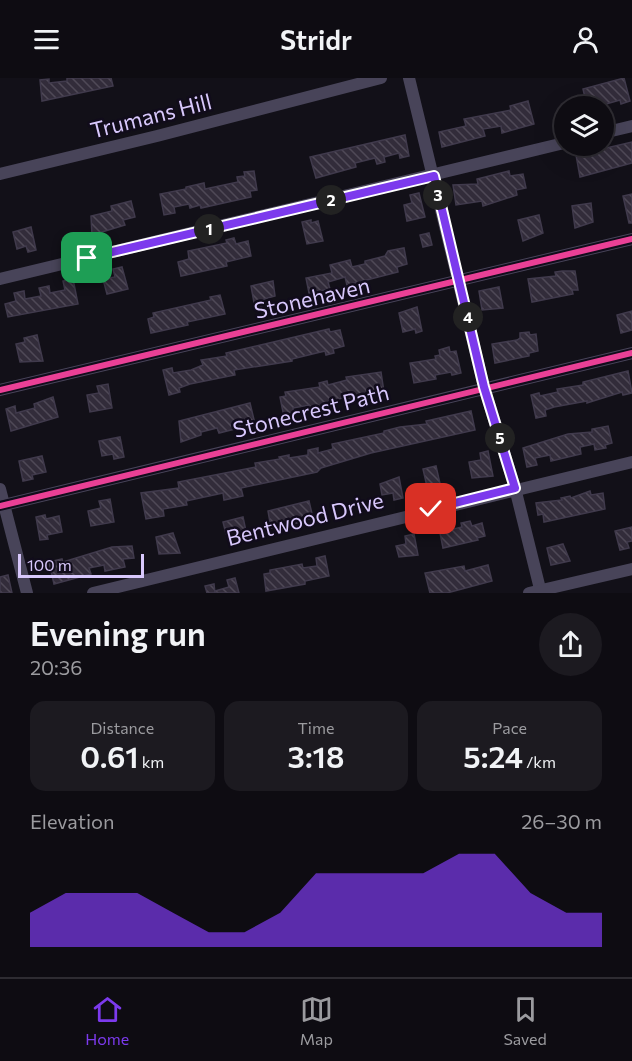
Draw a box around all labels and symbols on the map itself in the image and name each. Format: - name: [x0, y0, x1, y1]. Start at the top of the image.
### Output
- street label: Trumans Hill: [87, 87, 214, 144]
- pin: 3: [423, 180, 453, 210]
- pin: 2: [316, 185, 346, 215]
- pin: 1: [194, 214, 224, 244]
- pin: [61, 232, 112, 283]
- street label: Stonehaven: [251, 271, 372, 324]
- pin: 4: [453, 302, 483, 332]
- street label: Stonecrest Path: [230, 378, 392, 443]
- pin: 5: [485, 423, 515, 453]
- pin: [405, 483, 456, 534]
- street label: Bentwood Drive: [223, 486, 386, 551]
- scale bar: [18, 551, 144, 579]

